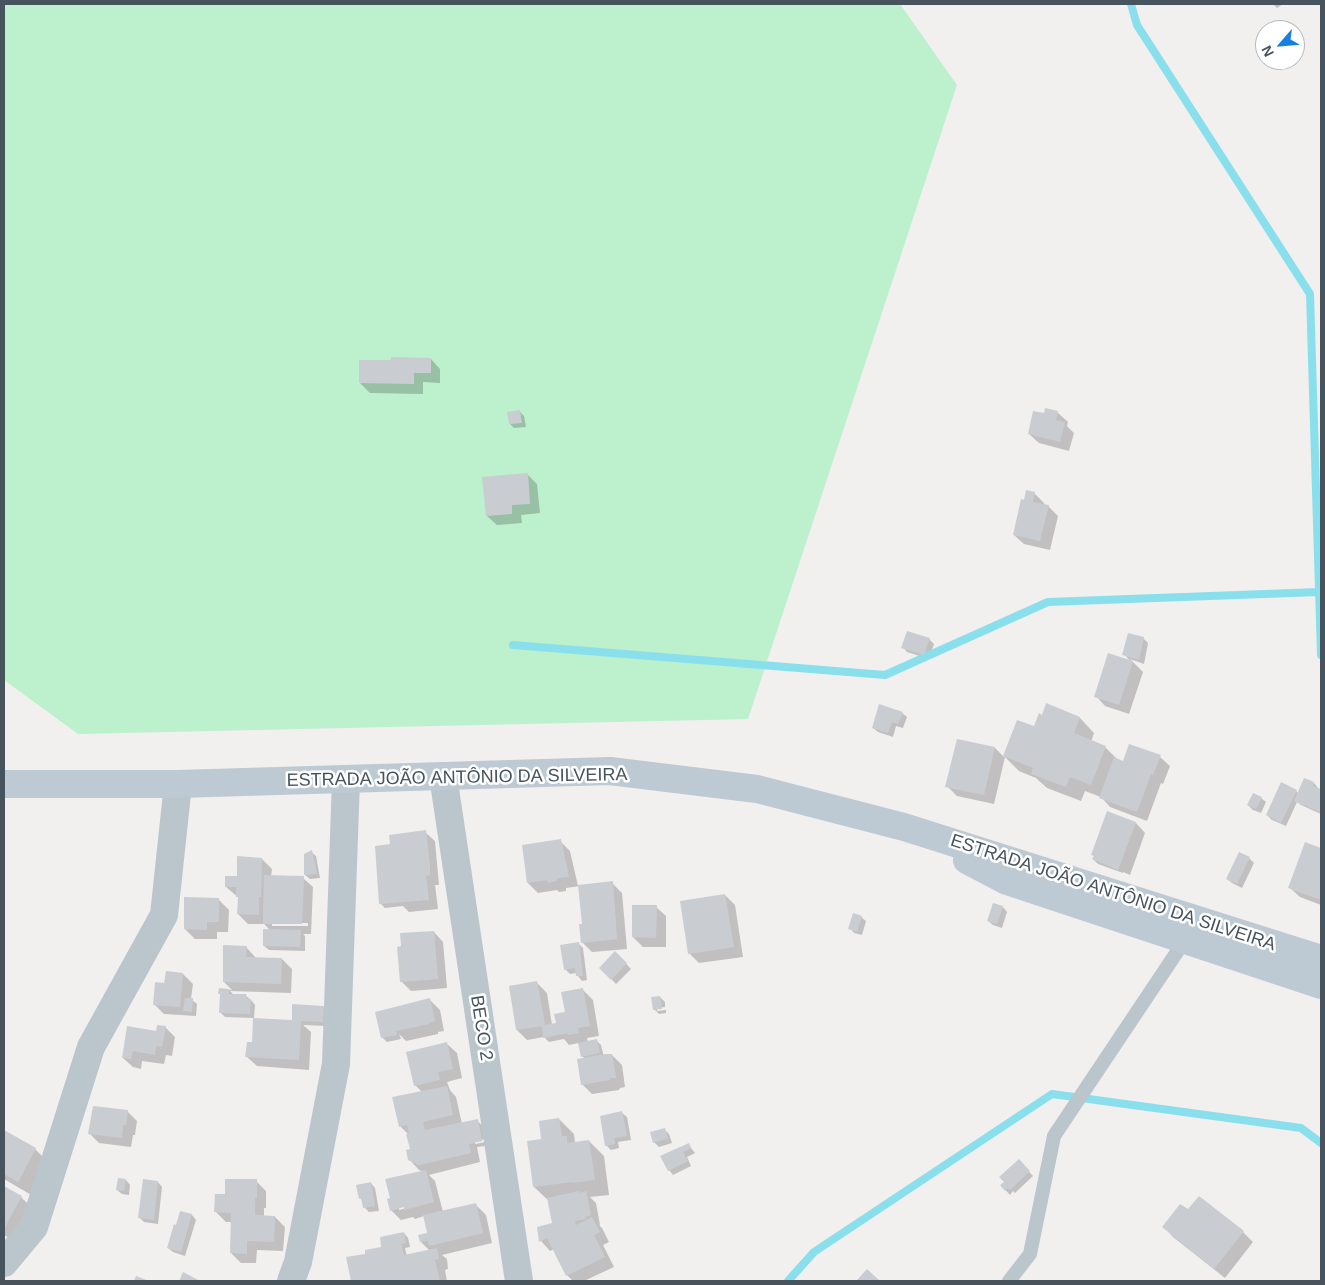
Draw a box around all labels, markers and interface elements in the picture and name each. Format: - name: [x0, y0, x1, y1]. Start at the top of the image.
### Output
- north arrow: [1255, 20, 1305, 70]
- text: N: [1258, 43, 1277, 59]
- street label: ESTRADA JOÃO ANTÔNIO DA SILVEIRA: [286, 764, 628, 792]
- street label: ESTRADA JOÃO ANTÔNIO DA SILVEIRA: [948, 830, 1278, 956]
- street label: BECO 2: [465, 994, 497, 1062]

